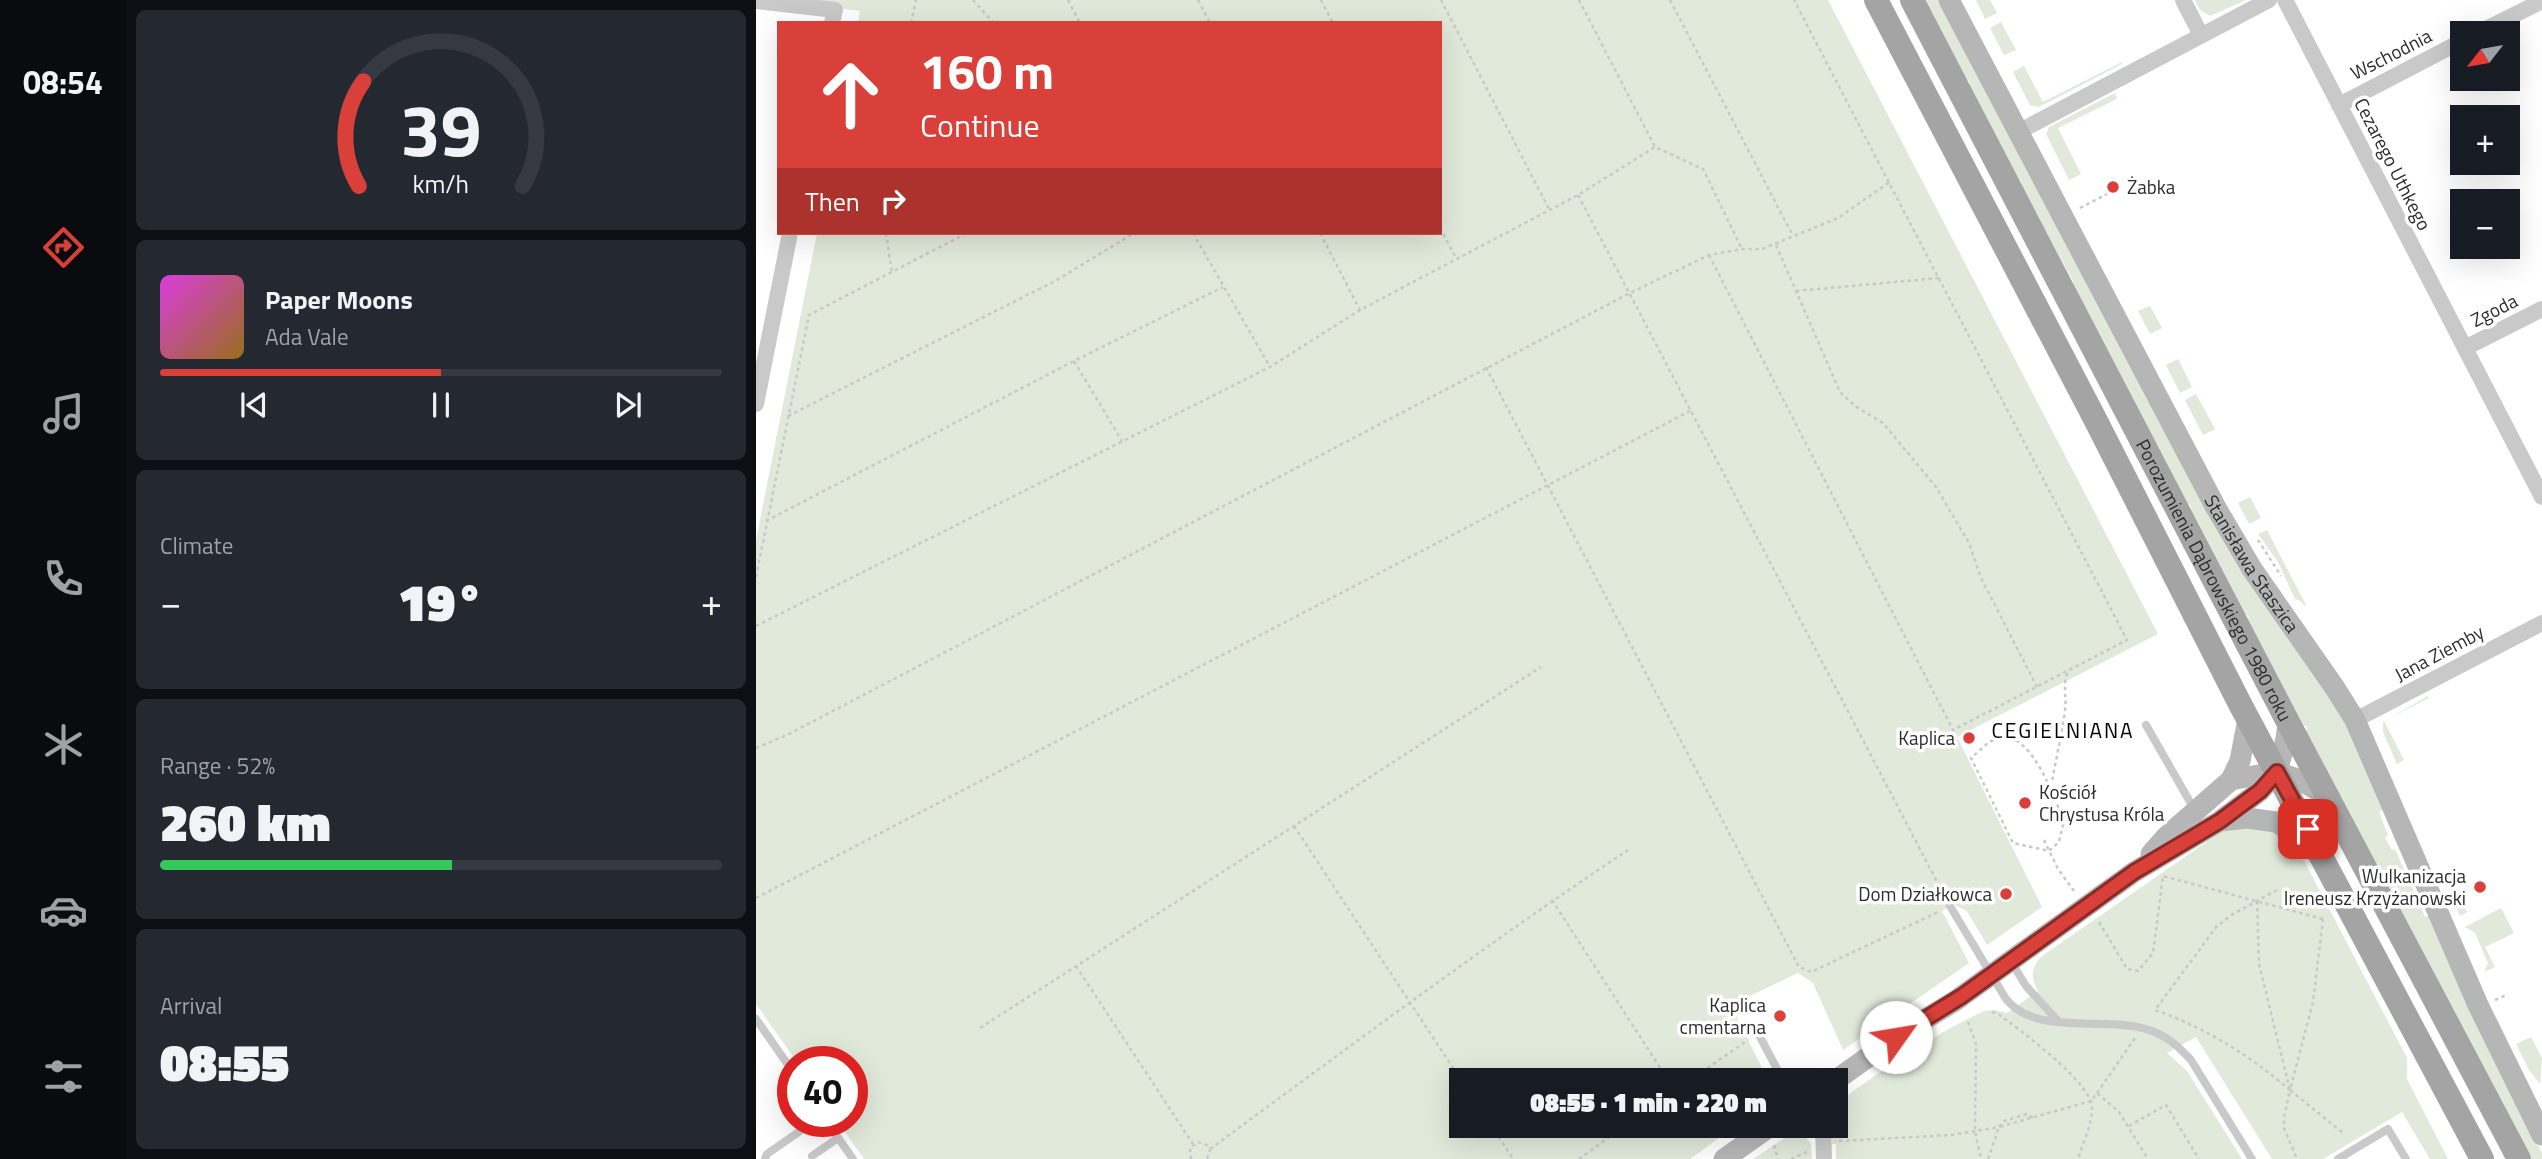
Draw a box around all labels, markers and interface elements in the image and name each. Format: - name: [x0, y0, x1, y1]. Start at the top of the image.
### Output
- street label: Wschodnia: [2345, 20, 2437, 86]
- north arrow: [2450, 21, 2520, 91]
- map controls: [2450, 21, 2520, 259]
- text: 160 m: [920, 33, 1054, 108]
- icon: ahead: [805, 49, 896, 140]
- text: 08:54: [23, 58, 103, 106]
- text: 39: [400, 74, 482, 184]
- street label: Cezarego Uthkego: [2348, 92, 2439, 235]
- text: Continue: [920, 101, 1040, 149]
- button: +: [2450, 105, 2520, 175]
- text: km/h: [413, 165, 469, 203]
- place label: Żabka: [2127, 172, 2176, 201]
- marker: Żabka: [2105, 179, 2121, 195]
- text: Then: [805, 182, 860, 221]
- icon: right: [874, 182, 912, 220]
- button: −: [2450, 189, 2520, 259]
- icon: directions: [39, 223, 88, 272]
- text: Paper Moons: [265, 280, 413, 319]
- street label: Zgoda: [2465, 285, 2523, 334]
- text: Ada Vale: [265, 319, 349, 354]
- icon: previous: [235, 386, 273, 424]
- icon: pause: [422, 386, 460, 424]
- icon: next: [609, 386, 647, 424]
- icon: music: [39, 389, 88, 438]
- street label: Porozumienia Dąbrowskiego 1980 roku: [2129, 434, 2300, 726]
- street label: Stanisława Staszica: [2197, 489, 2307, 639]
- text: Climate: [160, 528, 233, 563]
- icon: phone: [39, 554, 88, 603]
- text: 19°: [398, 562, 484, 641]
- text: −: [160, 573, 181, 631]
- text: +: [701, 573, 722, 631]
- street label: Jana Ziemby: [2389, 617, 2489, 688]
- district label: CEGIELNIANA: [1991, 714, 2135, 746]
- icon: climate: [39, 720, 88, 769]
- place label: Kaplica: [1898, 723, 1955, 752]
- marker: Kaplica: [1961, 730, 1977, 746]
- text: Range · 52%: [160, 748, 275, 783]
- place label: Kościół Chrystusa Króla: [2039, 777, 2165, 828]
- text: 260 km: [160, 782, 331, 861]
- marker: Kościół Chrystusa Króla: [2017, 795, 2033, 811]
- pin: [2278, 799, 2338, 859]
- icon: arrive: [2289, 810, 2327, 848]
- place label: Wulkanizacja Ireneusz Krzyżanowski: [2284, 861, 2466, 912]
- place label: Dom Działkowca: [1858, 879, 1992, 908]
- marker: Wulkanizacja Ireneusz Krzyżanowski: [2472, 879, 2488, 895]
- icon: car: [39, 886, 88, 935]
- marker: Dom Działkowca: [1998, 886, 2014, 902]
- text: Arrival: [160, 988, 222, 1023]
- place label: Kaplica cmentarna: [1680, 990, 1766, 1041]
- position arrow: [1859, 1000, 1933, 1074]
- marker: Kaplica cmentarna: [1772, 1008, 1788, 1024]
- text: 08:55: [160, 1022, 289, 1101]
- speed limit sign: 40: [777, 1046, 868, 1137]
- icon: filters: [39, 1052, 88, 1101]
- text: 08:55 · 1 min · 220 m: [1530, 1083, 1767, 1122]

